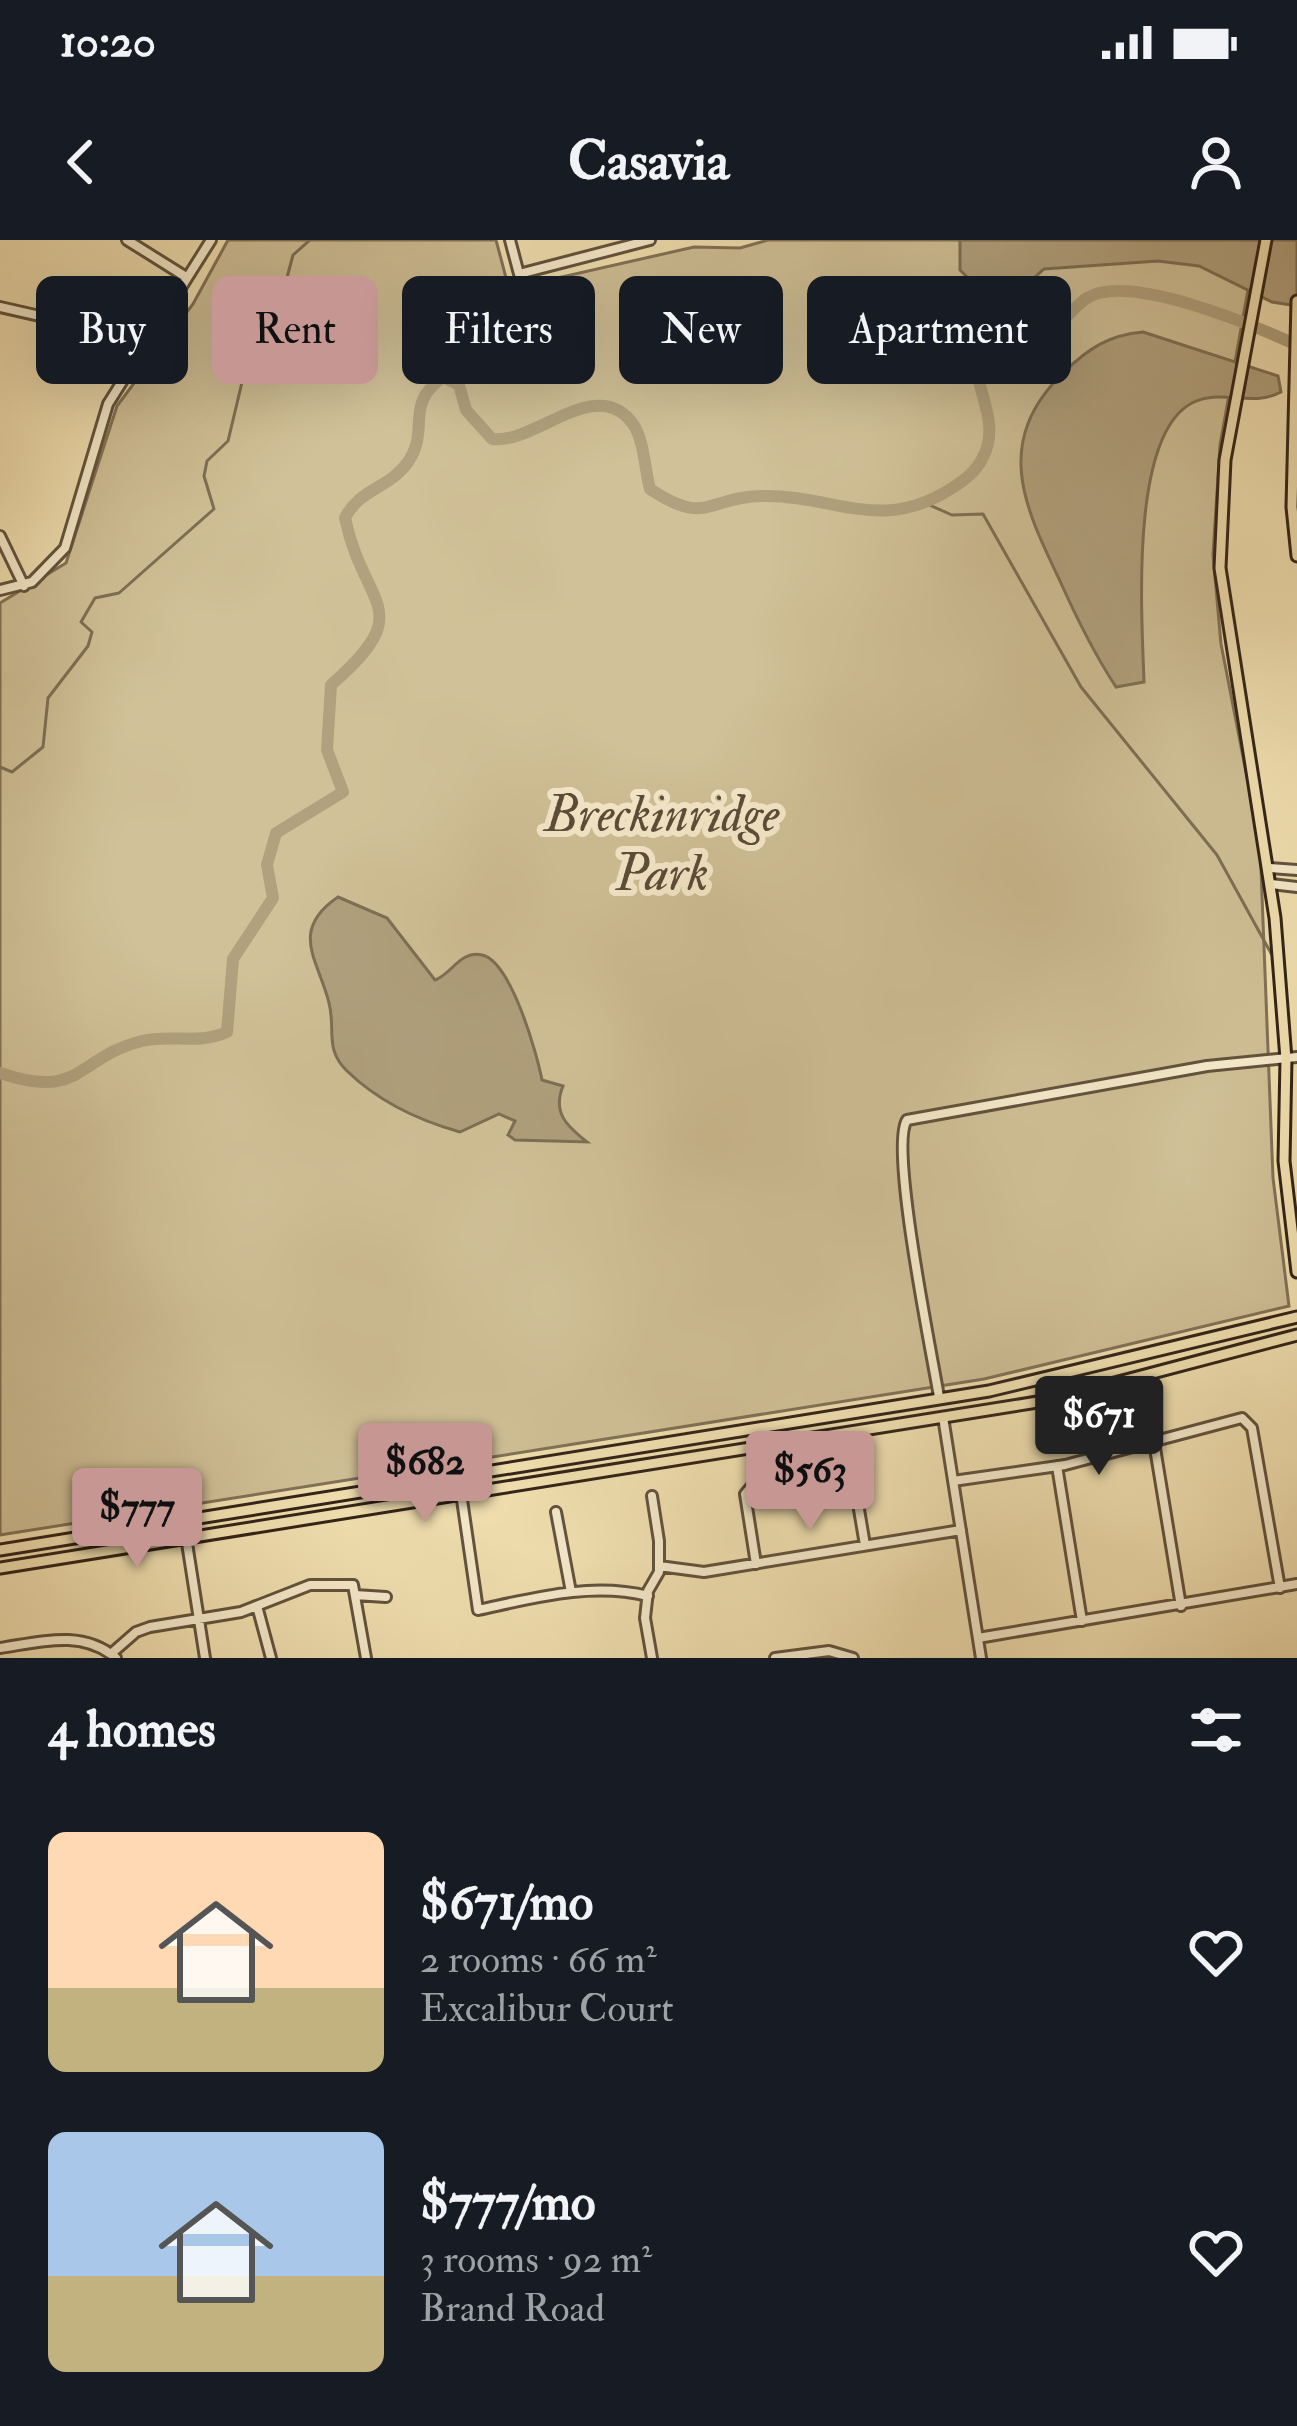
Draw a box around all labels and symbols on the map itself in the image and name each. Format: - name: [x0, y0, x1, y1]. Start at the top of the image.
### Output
- park label: Breckinridge Park: [543, 783, 780, 906]
- pin: $671: [1028, 1376, 1170, 1478]
- pin: $682: [354, 1423, 496, 1525]
- pin: $563: [739, 1431, 881, 1533]
- pin: $777: [66, 1468, 208, 1570]

